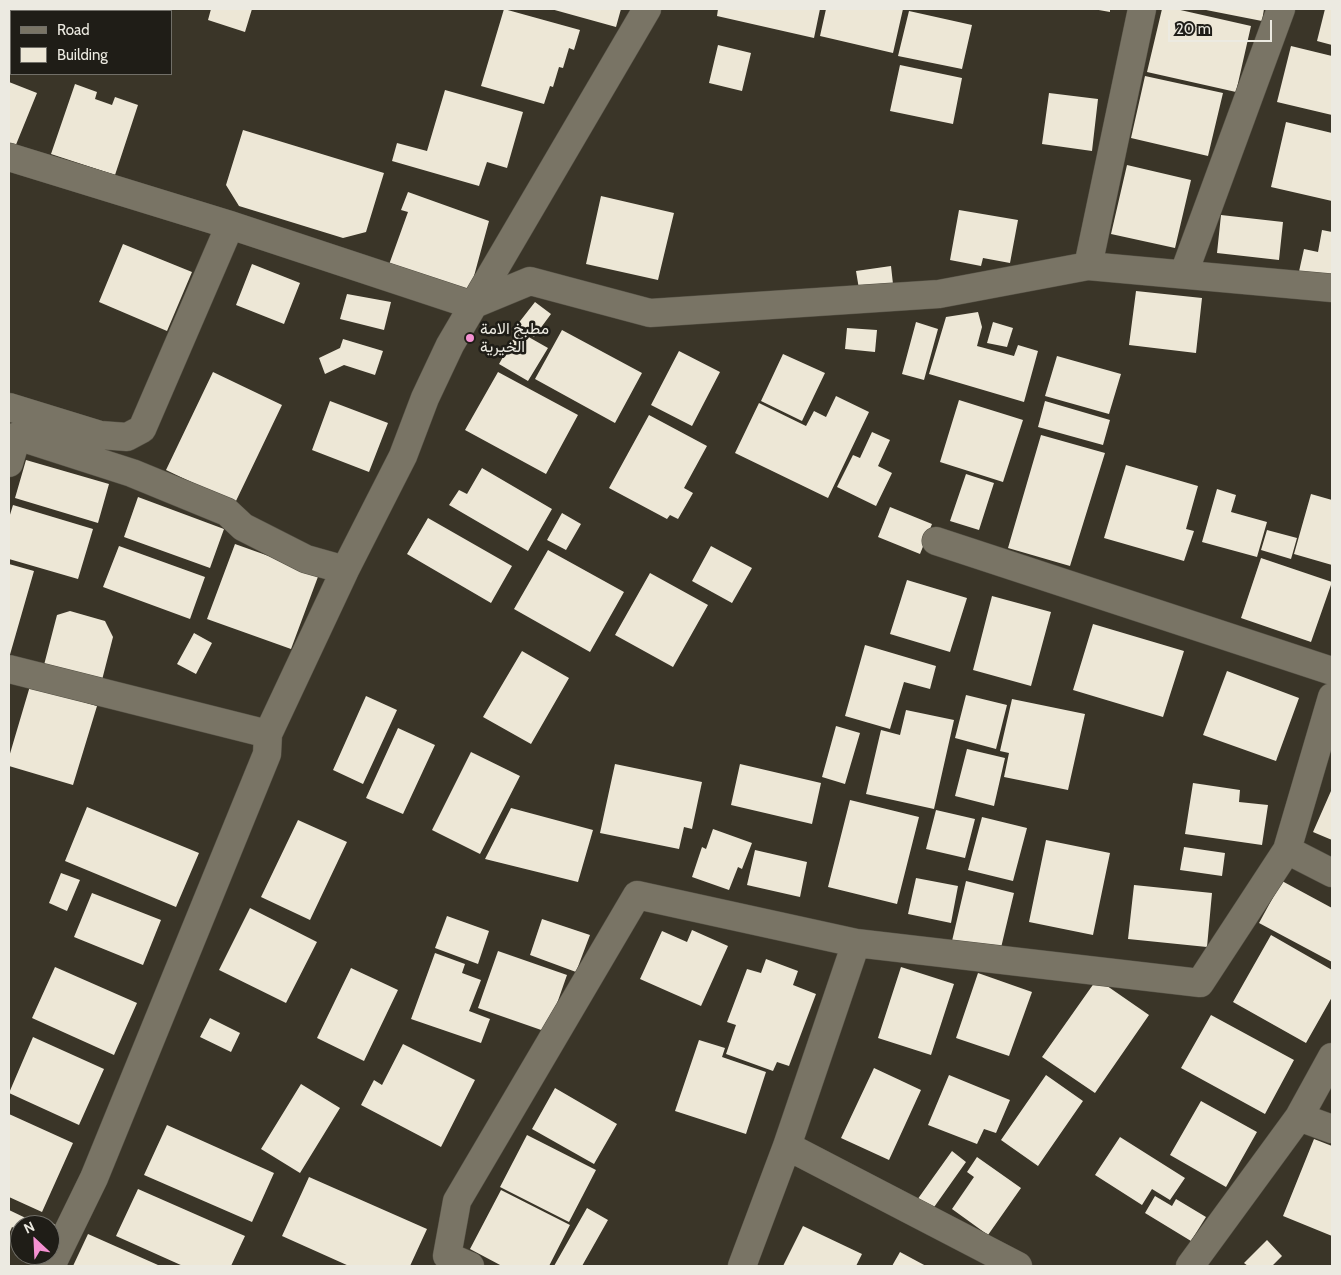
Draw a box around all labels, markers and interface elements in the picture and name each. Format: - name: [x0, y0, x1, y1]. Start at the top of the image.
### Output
- legend: [10, 10, 172, 75]
- scale bar: [1171, 10, 1275, 42]
- text: 20 m: [1176, 20, 1211, 38]
- text: Road: [57, 21, 90, 39]
- text: Building: [57, 46, 108, 64]
- place label: مطبخ الامة الخيرية: [480, 319, 549, 357]
- marker: مطبخ الامة الخيرية: [464, 332, 476, 344]
- north arrow: [10, 1215, 60, 1265]
- text: N: [21, 1217, 37, 1238]

